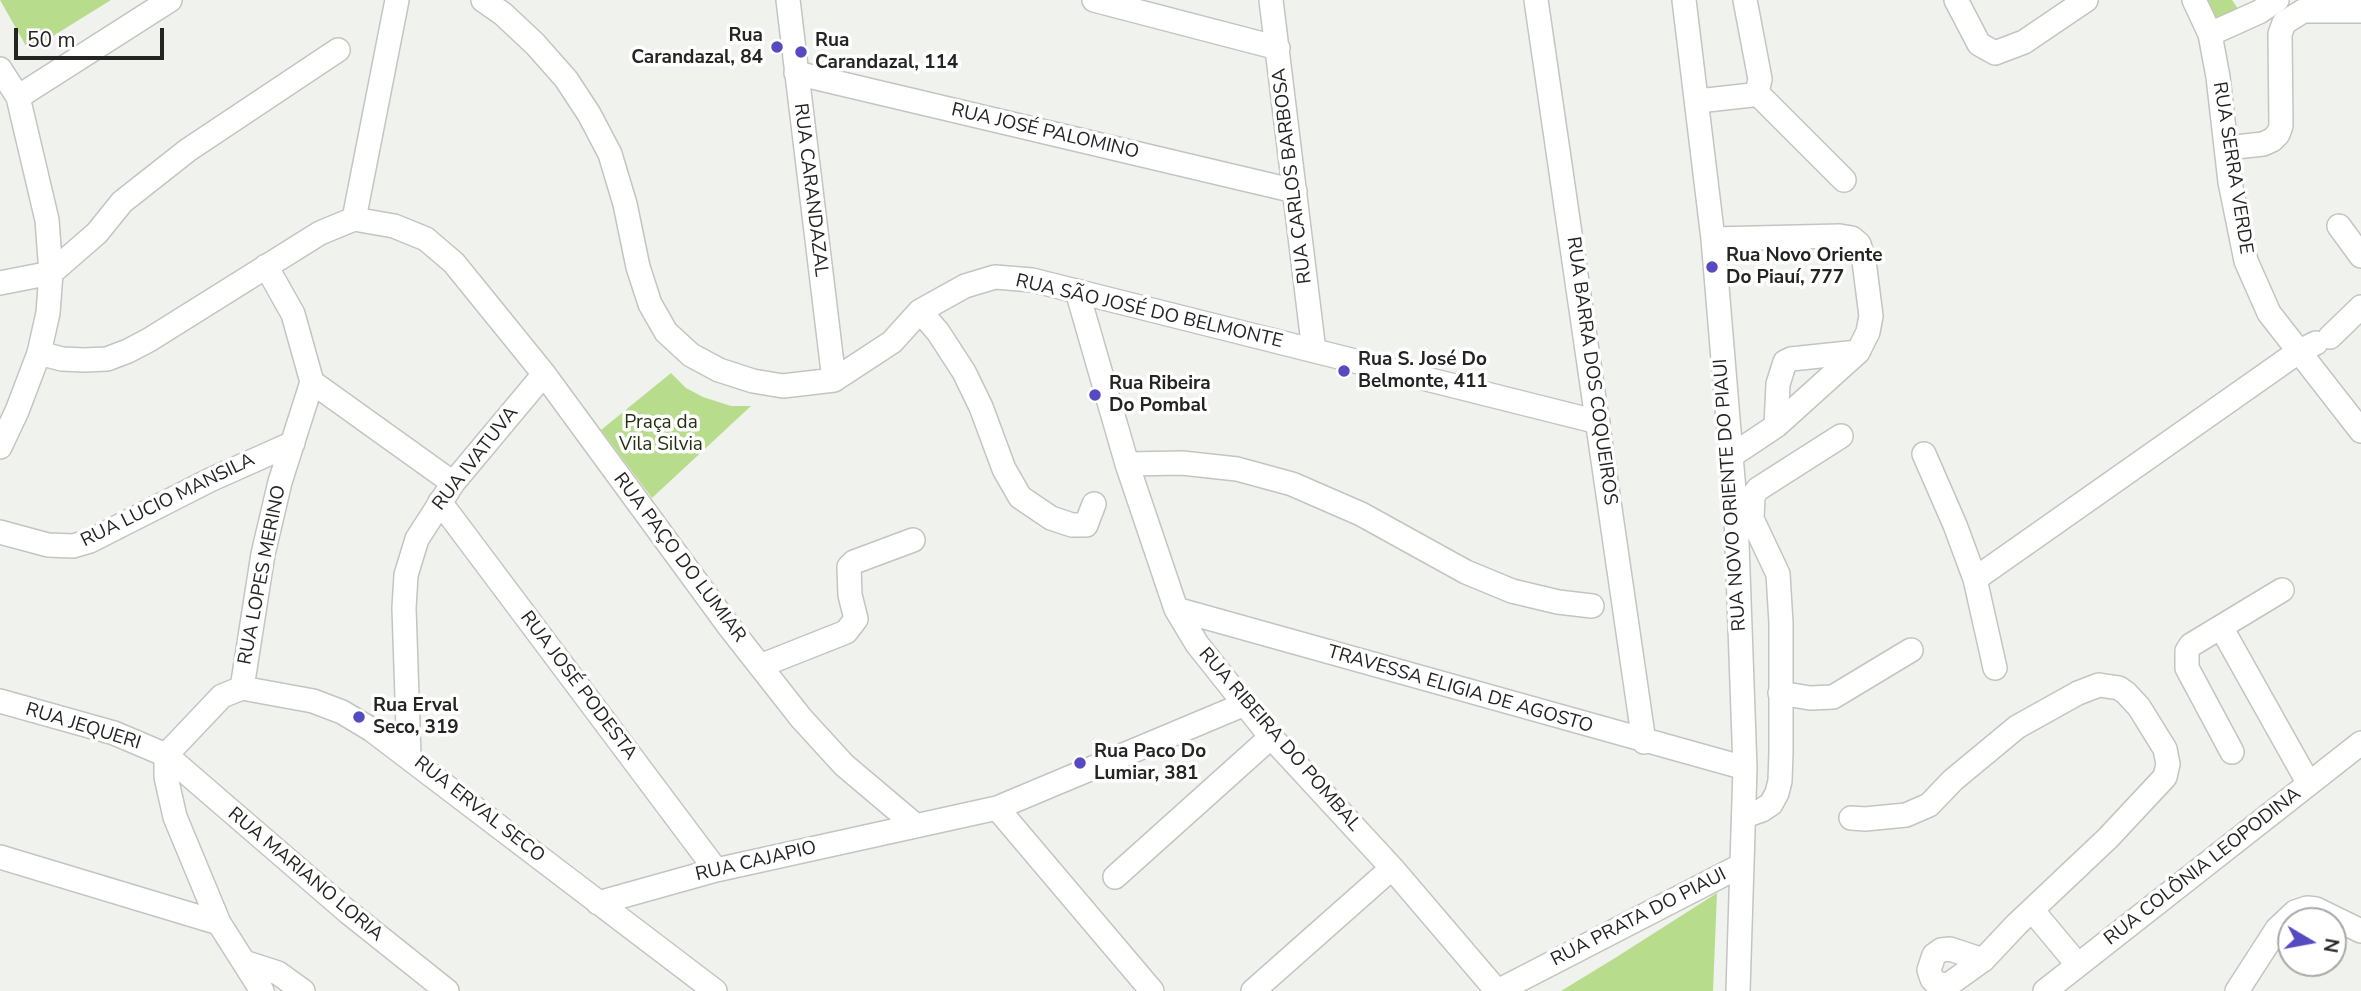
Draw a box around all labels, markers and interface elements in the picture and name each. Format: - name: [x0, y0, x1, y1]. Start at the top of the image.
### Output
- scale bar: [18, 14, 168, 58]
- place label: Rua Carandazal, 84: [631, 25, 763, 69]
- text: 50 m: [27, 26, 76, 54]
- place label: Rua Carandazal, 114: [815, 30, 958, 74]
- marker: Rua Carandazal, 84: [769, 39, 785, 55]
- marker: Rua Carandazal, 114: [793, 44, 809, 60]
- street label: RUA CARLOS BARBOSA: [1268, 67, 1318, 285]
- street label: RUA SERRA VERDE: [2207, 80, 2257, 256]
- street label: RUA JOSÉ PALOMINO: [949, 99, 1141, 165]
- street label: RUA CARANDAZAL: [788, 102, 832, 278]
- street label: RUA BARRA DOS COQUEIROS: [1561, 235, 1621, 507]
- place label: Rua Novo Oriente Do Piauí, 777: [1726, 245, 1883, 289]
- marker: Rua Novo Oriente Do Piauí, 777: [1704, 259, 1720, 275]
- street label: RUA SÃO JOSÉ DO BELMONTE: [1013, 270, 1285, 354]
- place label: Rua S. José Do Belmonte, 411: [1358, 349, 1488, 393]
- street label: RUA NOVO ORIENTE DO PIAUI: [1710, 358, 1752, 632]
- marker: Rua S. José Do Belmonte, 411: [1336, 363, 1352, 379]
- place label: Rua Ribeira Do Pombal: [1109, 373, 1211, 417]
- marker: Rua Ribeira Do Pombal: [1087, 387, 1103, 403]
- street label: RUA IVATUVA: [428, 402, 524, 516]
- park label: Praça da Vila Silvia: [619, 412, 703, 456]
- street label: RUA LUCIO MANSILA: [77, 449, 259, 553]
- street label: RUA PAÇO DO LUMIAR: [608, 469, 750, 647]
- street label: RUA LOPES MERINO: [234, 483, 292, 667]
- street label: RUA JOSÉ PODESTA: [515, 607, 641, 765]
- street label: TRAVESSA ELIGIA DE AGOSTO: [1325, 641, 1595, 739]
- street label: RUA RIBEIRA DO POMBAL: [1193, 644, 1365, 836]
- place label: Rua Erval Seco, 319: [373, 695, 459, 739]
- street label: RUA JEQUERI: [23, 699, 143, 755]
- marker: Rua Erval Seco, 319: [351, 709, 367, 725]
- place label: Rua Paco Do Lumiar, 381: [1094, 741, 1206, 785]
- street label: RUA ERVAL SECO: [409, 752, 549, 868]
- marker: Rua Paco Do Lumiar, 381: [1072, 755, 1088, 771]
- street label: RUA COLÔNIA LEOPODINA: [2100, 783, 2306, 951]
- street label: RUA MARIANO LORIA: [223, 803, 387, 947]
- street label: RUA CAJAPIO: [693, 837, 819, 887]
- street label: RUA PRATA DO PIAUI: [1548, 864, 1730, 972]
- north arrow: [2277, 907, 2347, 977]
- text: N: [2317, 936, 2345, 955]

